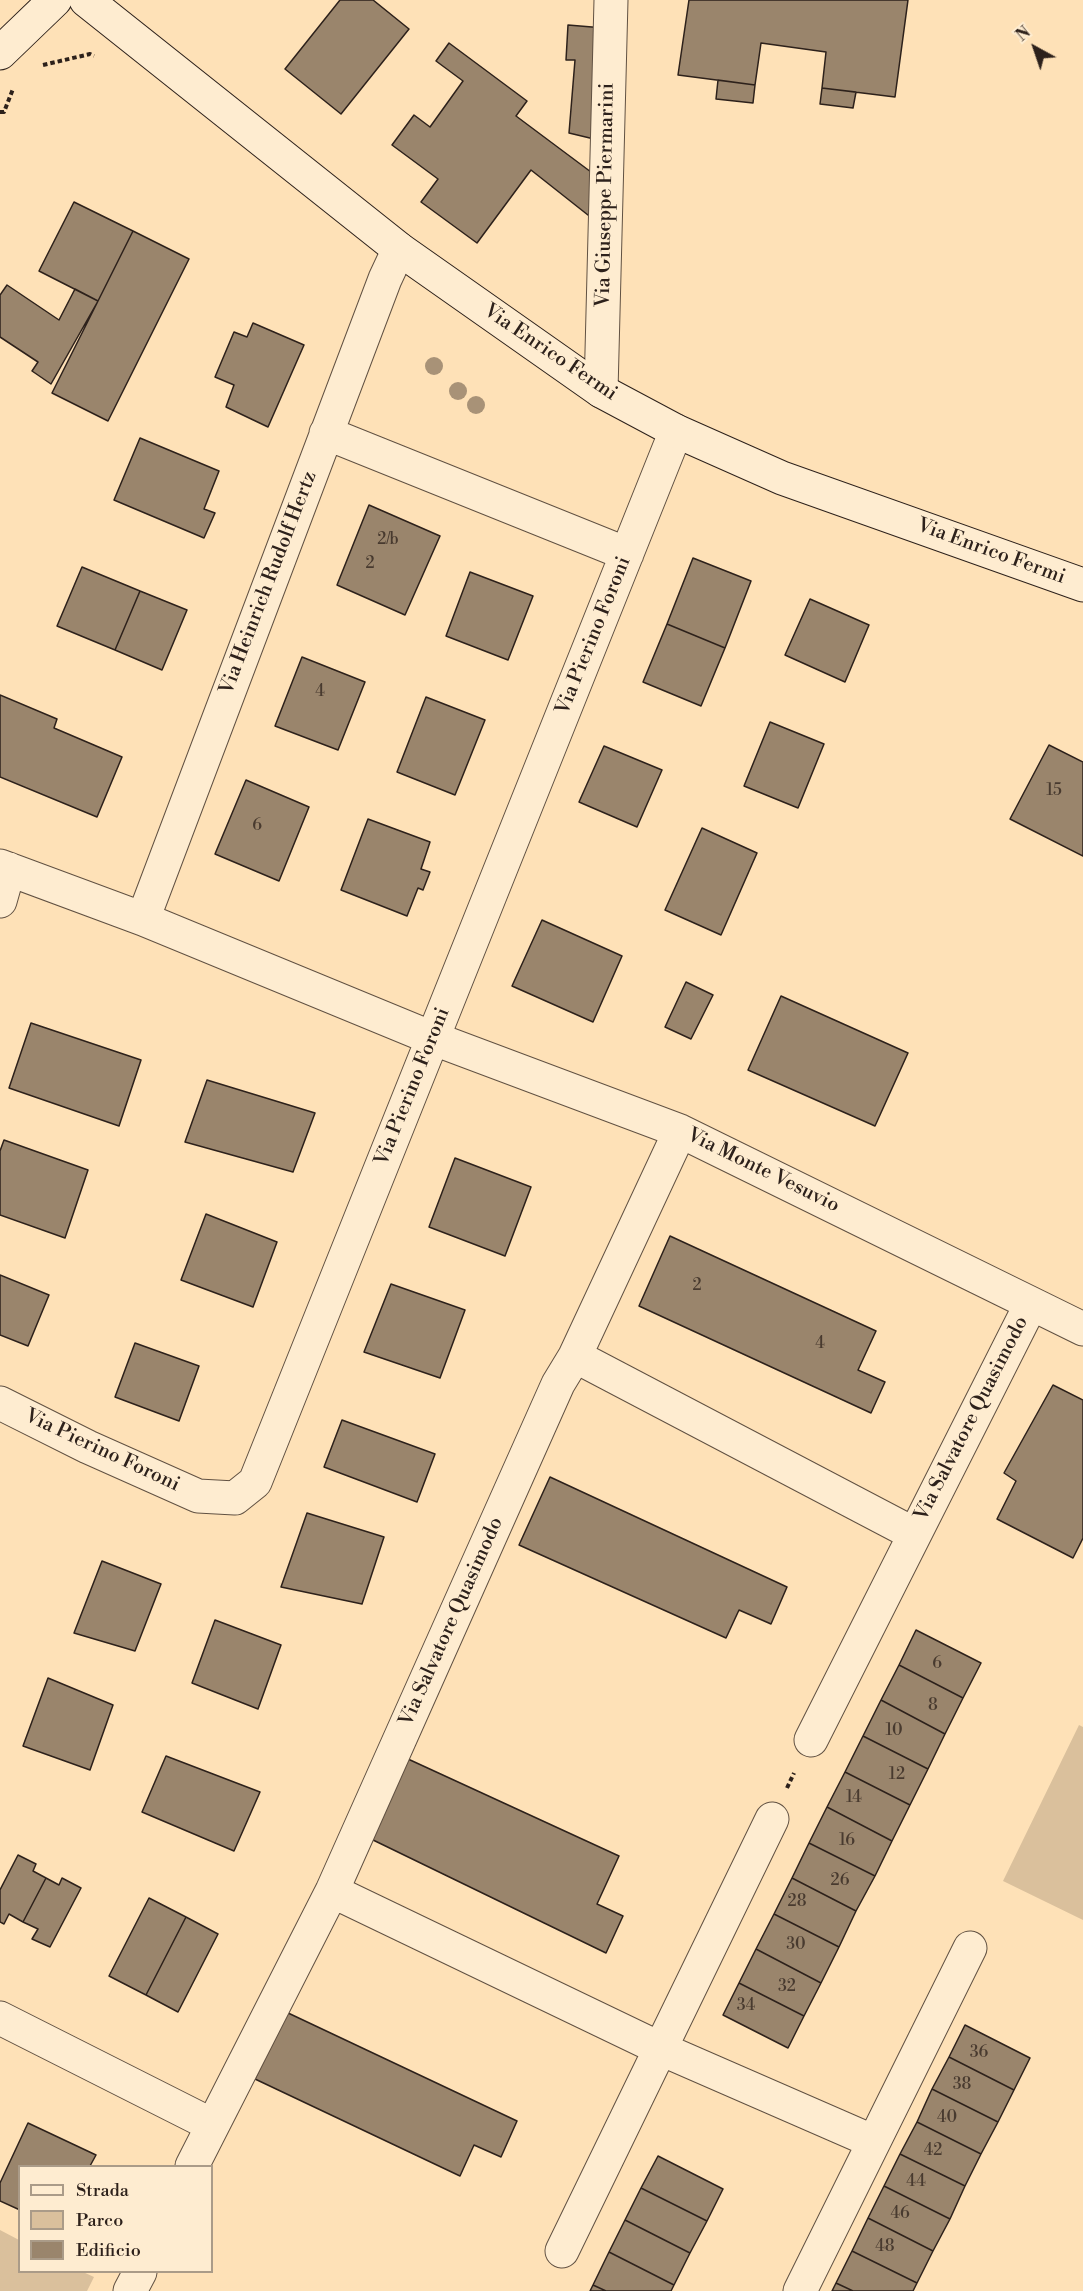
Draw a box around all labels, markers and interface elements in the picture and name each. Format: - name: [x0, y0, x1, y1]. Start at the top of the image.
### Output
- north arrow: [1005, 18, 1065, 78]
- text: N: [1012, 22, 1035, 46]
- street label: Via Giuseppe Piermarini: [592, 83, 620, 307]
- street label: Via Enrico Fermi: [479, 299, 621, 407]
- street label: Via Heinrich Rudolf Hertz: [215, 468, 323, 698]
- street label: Via Enrico Fermi: [914, 514, 1068, 590]
- house number: 2/b: [377, 530, 399, 550]
- street label: Via Pierino Foroni: [551, 553, 637, 719]
- house number: 2: [365, 554, 375, 574]
- house number: 4: [315, 682, 325, 702]
- house number: 15: [1046, 781, 1062, 801]
- house number: 6: [252, 816, 262, 836]
- street label: Via Pierino Foroni: [370, 1004, 456, 1170]
- street label: Via Monte Vesuvio: [683, 1124, 843, 1218]
- house number: 2: [692, 1276, 702, 1296]
- street label: Via Salvatore Quasimodo: [910, 1313, 1034, 1525]
- house number: 4: [815, 1334, 825, 1354]
- street label: Via Pierino Foroni: [21, 1405, 183, 1497]
- street label: Via Salvatore Quasimodo: [395, 1514, 509, 1730]
- house number: 6: [932, 1654, 942, 1674]
- house number: 8: [928, 1696, 938, 1716]
- house number: 10: [886, 1721, 902, 1741]
- house number: 12: [889, 1765, 905, 1785]
- house number: 14: [846, 1788, 862, 1808]
- house number: 16: [839, 1831, 855, 1851]
- house number: 26: [831, 1871, 849, 1891]
- house number: 28: [788, 1892, 806, 1912]
- house number: 30: [786, 1935, 806, 1955]
- house number: 32: [778, 1977, 796, 1997]
- house number: 34: [737, 1996, 755, 2016]
- house number: 36: [970, 2043, 988, 2063]
- house number: 38: [953, 2075, 971, 2095]
- house number: 40: [937, 2108, 957, 2128]
- house number: 42: [924, 2141, 942, 2161]
- legend: [18, 2165, 213, 2273]
- house number: 44: [906, 2172, 926, 2192]
- text: Strada: [76, 2179, 129, 2202]
- house number: 46: [890, 2204, 910, 2224]
- text: Parco: [76, 2209, 123, 2232]
- house number: 48: [875, 2237, 895, 2257]
- text: Edificio: [76, 2239, 141, 2262]

